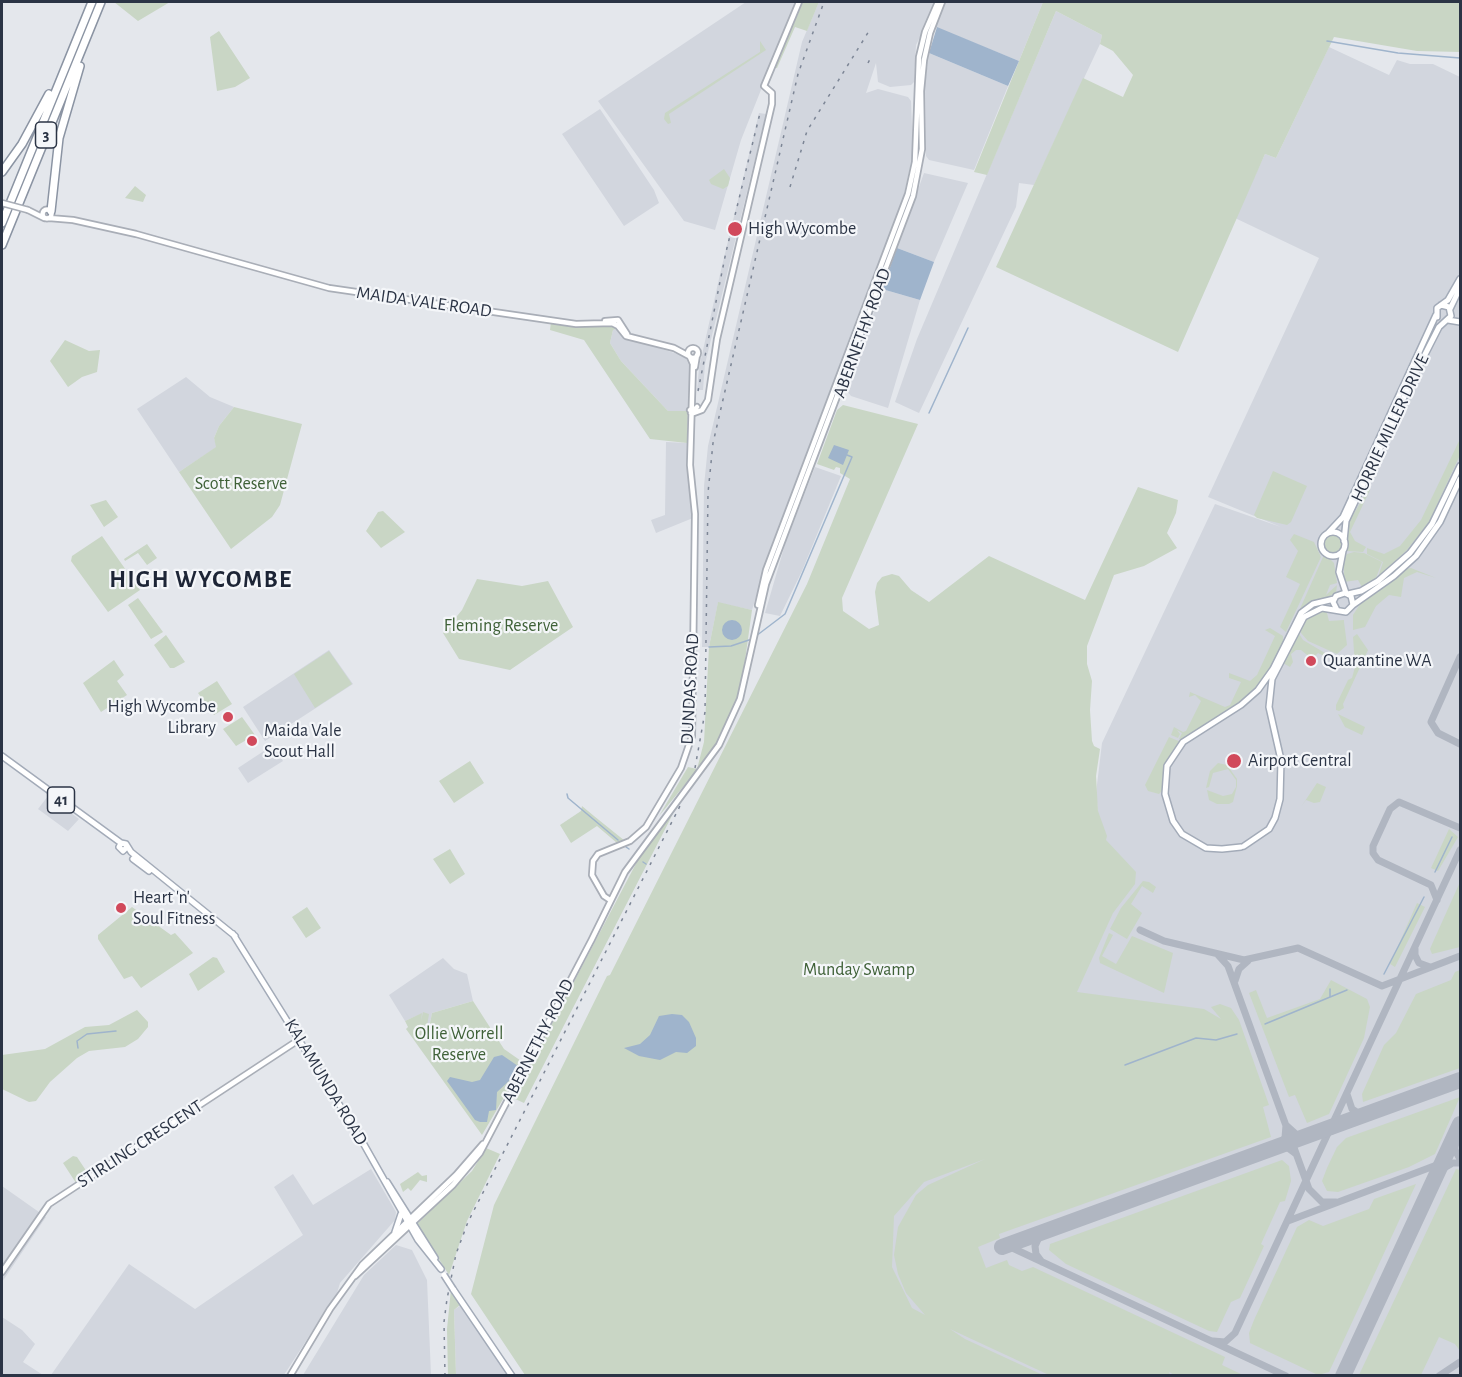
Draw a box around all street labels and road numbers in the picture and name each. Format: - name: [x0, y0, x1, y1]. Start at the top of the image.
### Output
- road number: 3: [36, 122, 57, 148]
- street label: ABERNETHY ROAD: [829, 265, 895, 401]
- street label: MAIDA VALE ROAD: [355, 282, 493, 322]
- street label: HORRIE MILLER DRIVE: [1346, 351, 1434, 505]
- street label: DUNDAS ROAD: [676, 633, 704, 745]
- road number: 41: [48, 787, 74, 813]
- street label: ABERNETHY ROAD: [497, 975, 579, 1107]
- street label: KALAMUNDA ROAD: [280, 1015, 372, 1149]
- street label: STIRLING CRESCENT: [73, 1095, 207, 1193]

